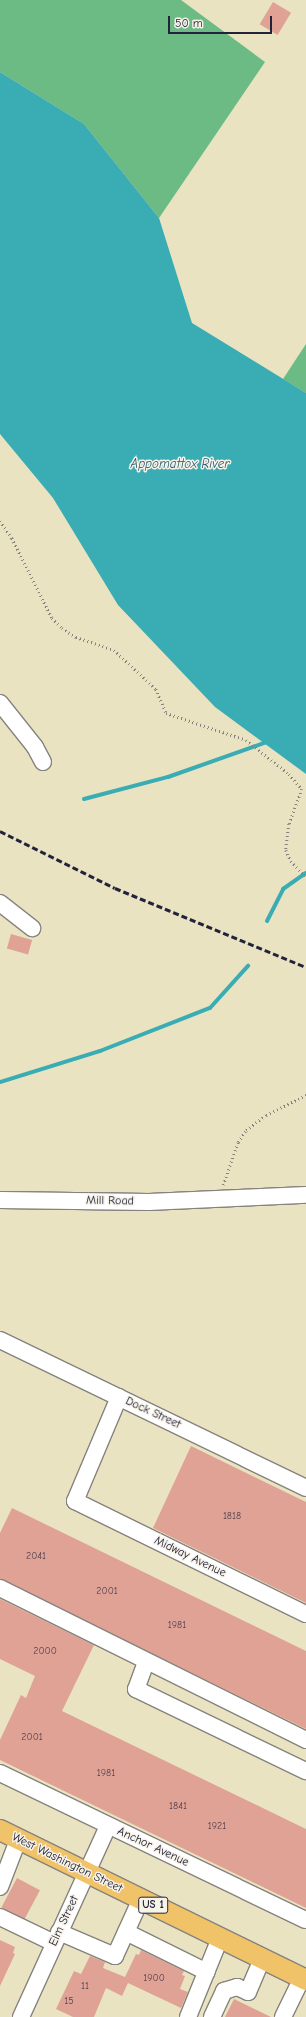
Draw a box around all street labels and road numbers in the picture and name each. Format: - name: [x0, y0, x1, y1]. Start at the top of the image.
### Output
- street label: Mill Road: [86, 1193, 134, 1209]
- street label: Dock Street: [123, 1394, 183, 1432]
- street label: Midway Avenue: [152, 1533, 228, 1581]
- street label: Anchor Avenue: [115, 1824, 191, 1870]
- street label: West Washington Street: [9, 1830, 125, 1896]
- street label: Elm Street: [46, 1894, 82, 1948]
- road number: US 1: [138, 1896, 168, 1914]

